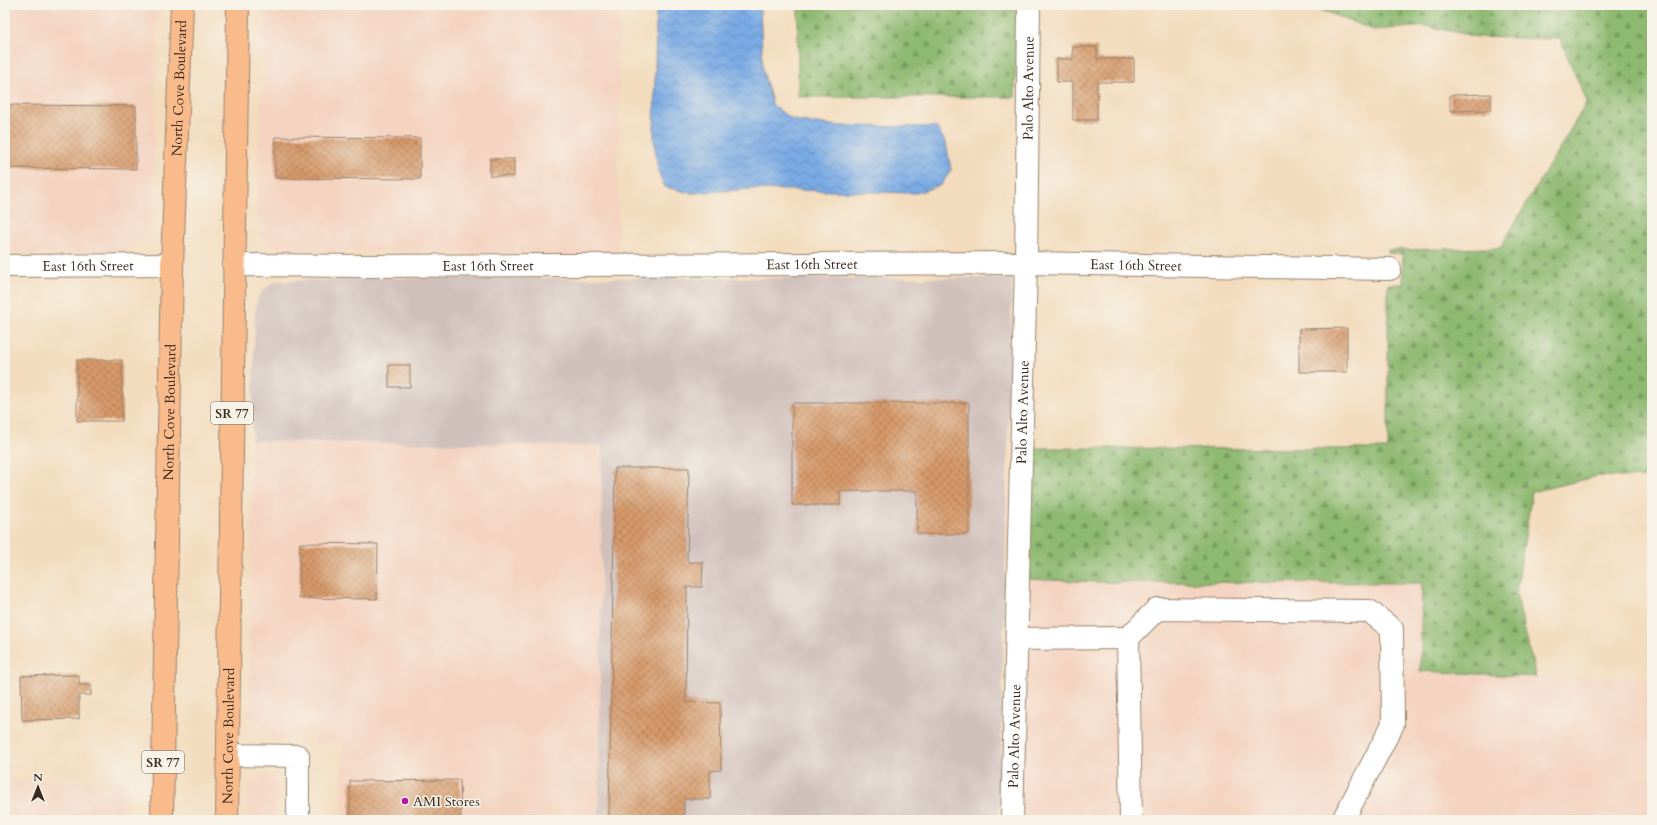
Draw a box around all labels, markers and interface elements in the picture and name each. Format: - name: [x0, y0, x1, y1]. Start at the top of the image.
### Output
- street label: North Cove Boulevard: [167, 19, 191, 157]
- street label: Palo Alto Avenue: [1018, 36, 1039, 140]
- street label: East 16th Street: [766, 255, 858, 274]
- street label: East 16th Street: [1090, 255, 1182, 276]
- street label: East 16th Street: [42, 256, 134, 276]
- street label: East 16th Street: [442, 256, 534, 276]
- street label: North Cove Boulevard: [159, 343, 181, 480]
- street label: Palo Alto Avenue: [1012, 360, 1034, 464]
- road number: SR 77: [211, 402, 253, 424]
- street label: North Cove Boulevard: [218, 667, 239, 804]
- street label: Palo Alto Avenue: [1004, 684, 1025, 788]
- road number: SR 77: [142, 751, 184, 773]
- north arrow: [18, 767, 58, 807]
- text: N: [33, 770, 43, 785]
- place label: AMI Stores: [413, 792, 480, 811]
- marker: AMI Stores: [400, 796, 410, 806]

